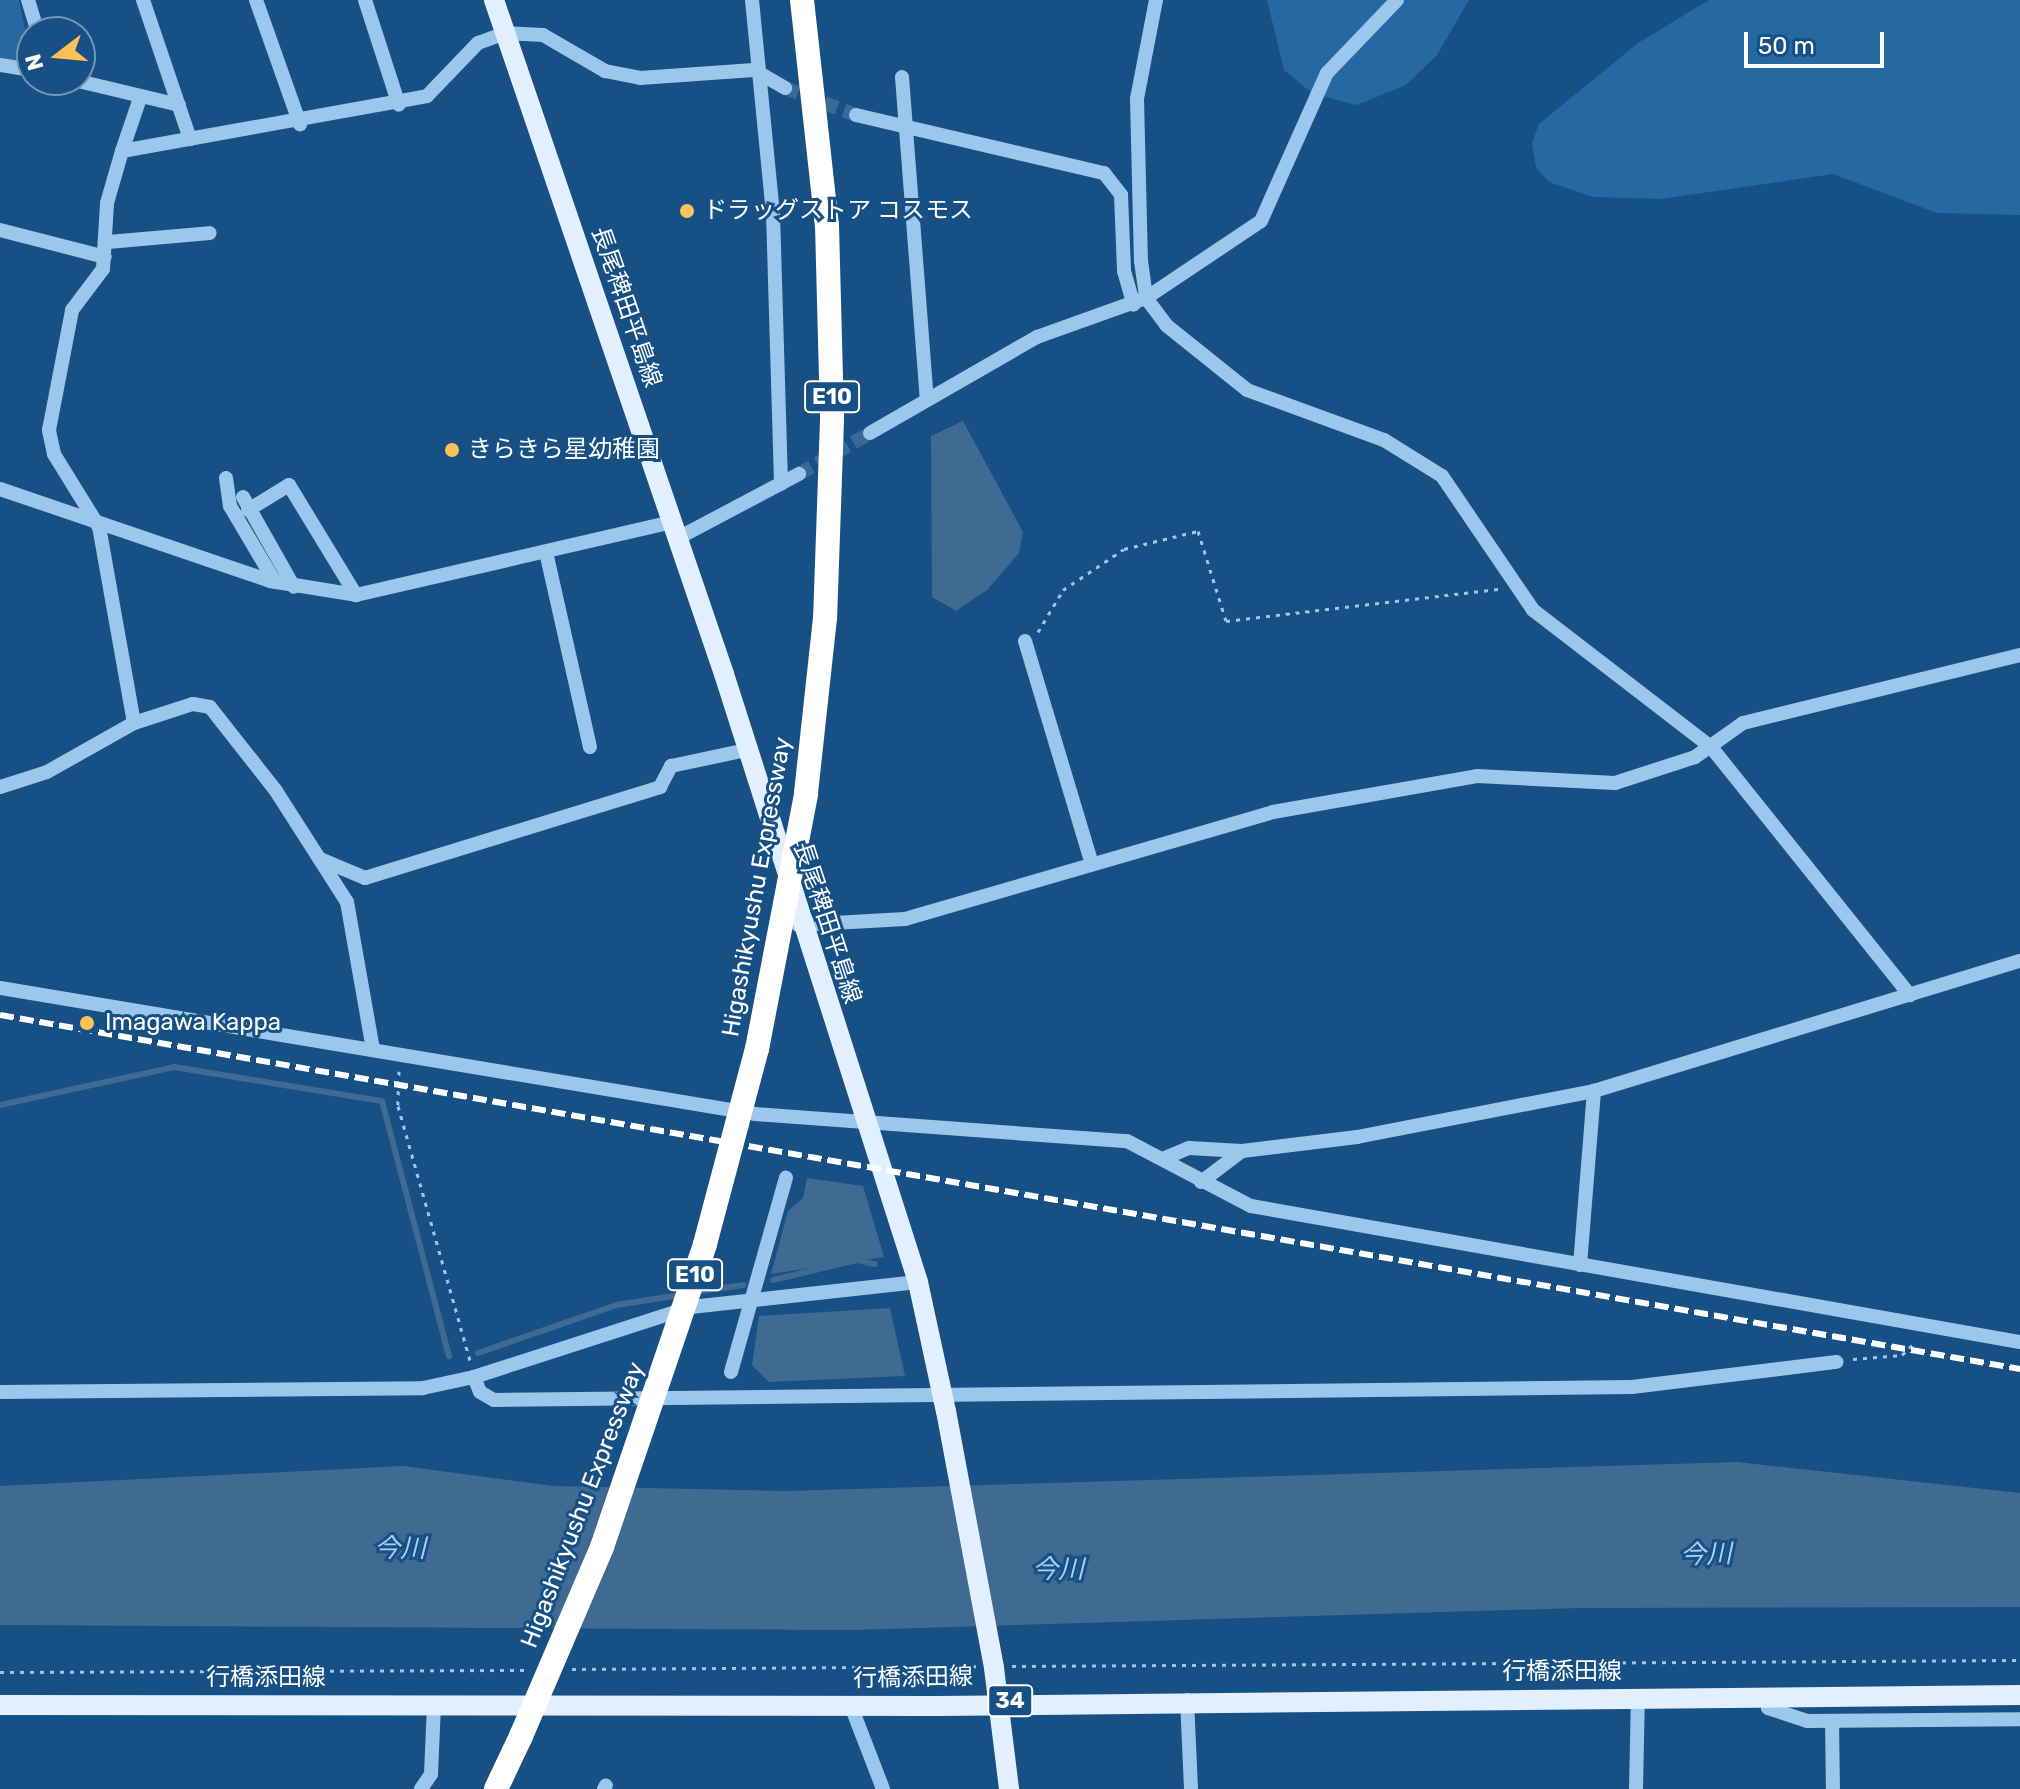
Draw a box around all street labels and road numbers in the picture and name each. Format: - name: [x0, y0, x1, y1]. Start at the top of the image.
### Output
- street label: 長尾稗田平島線: [585, 223, 667, 391]
- road number: E10: [804, 379, 860, 415]
- street label: Higashikyushu Expressway: [716, 735, 798, 1039]
- street label: 長尾稗田平島線: [787, 839, 867, 1007]
- road number: E10: [667, 1257, 723, 1293]
- street label: Higashikyushu Expressway: [515, 1358, 651, 1652]
- street label: 行橋添田線: [1502, 1658, 1622, 1686]
- street label: 行橋添田線: [853, 1663, 973, 1693]
- street label: 行橋添田線: [206, 1664, 326, 1692]
- road number: 34: [986, 1683, 1034, 1719]

